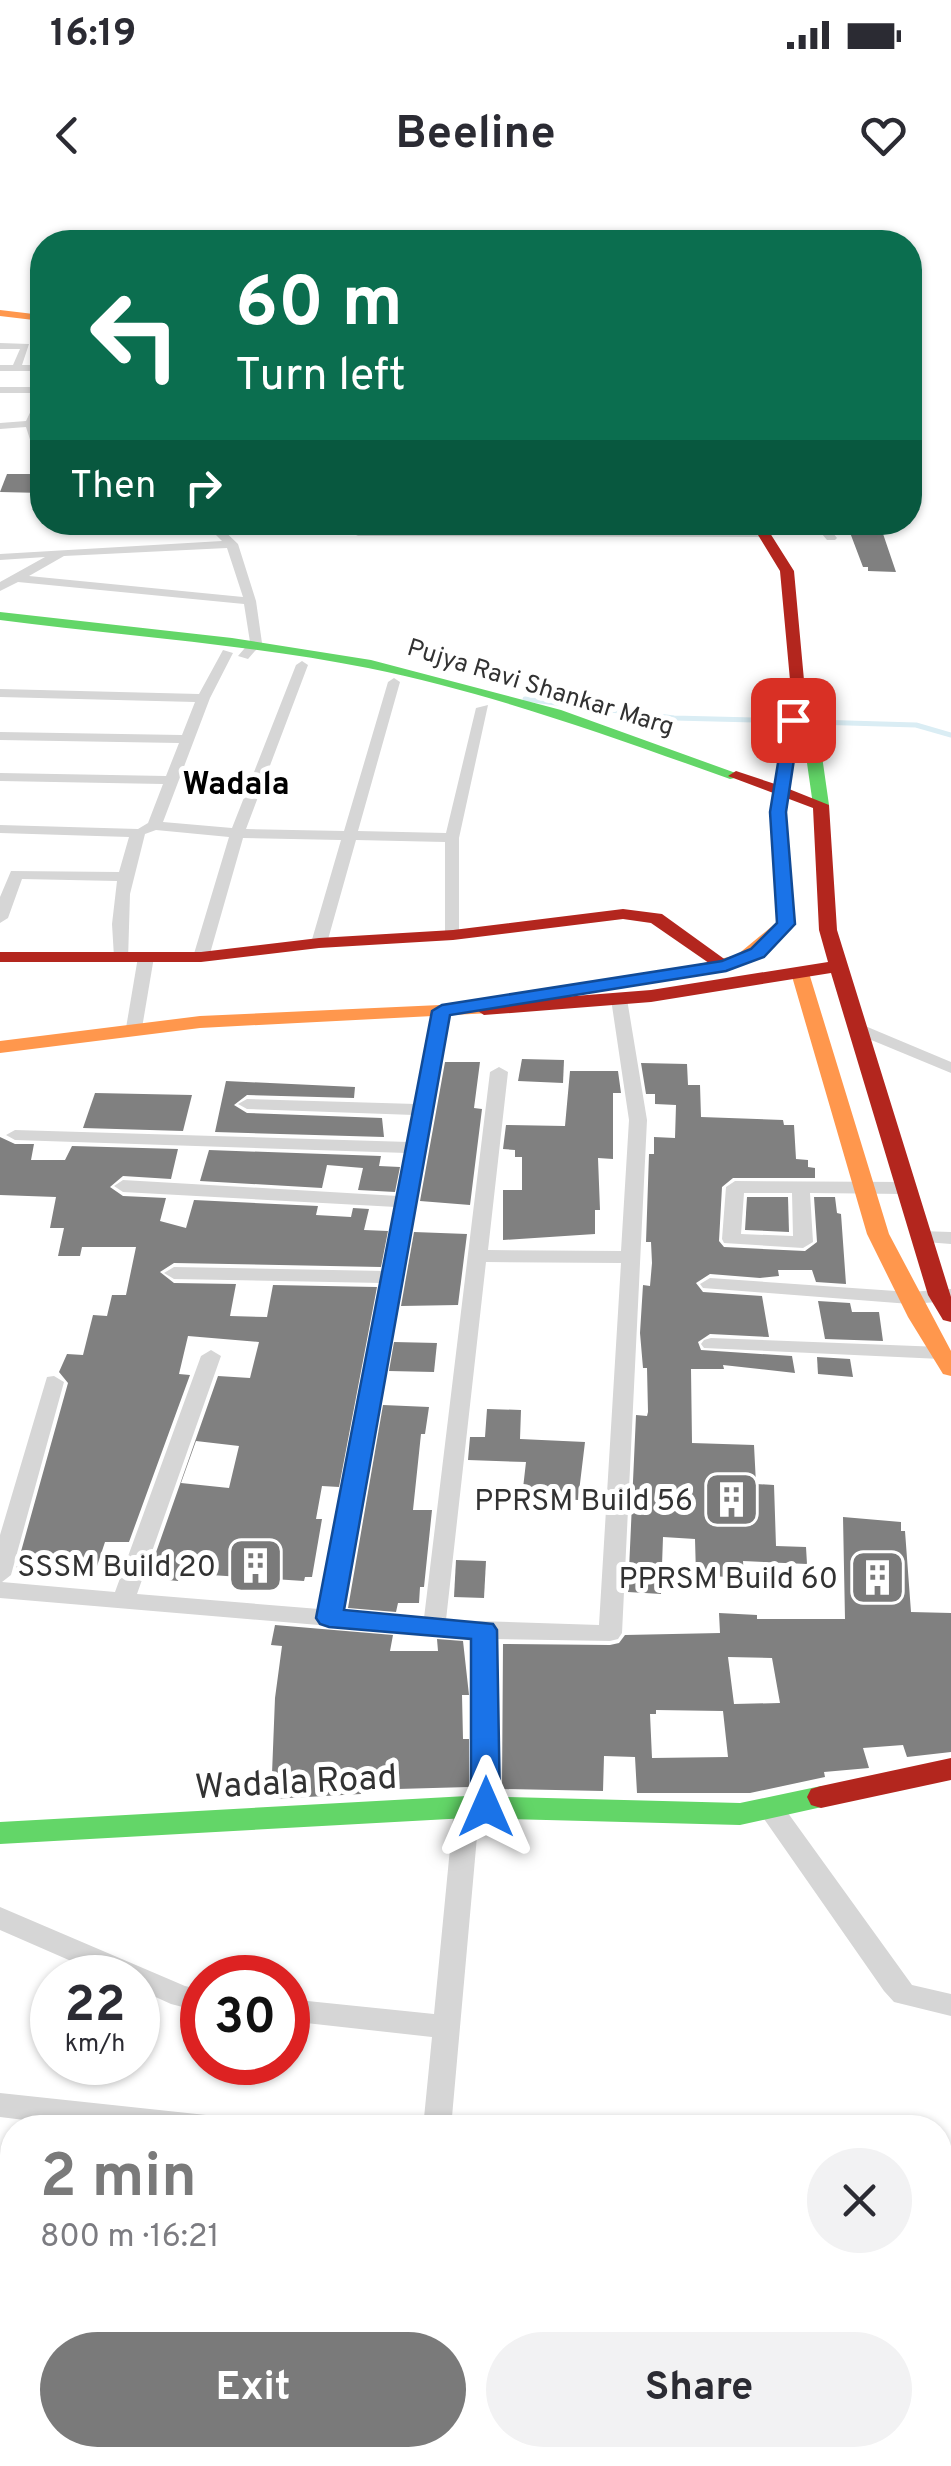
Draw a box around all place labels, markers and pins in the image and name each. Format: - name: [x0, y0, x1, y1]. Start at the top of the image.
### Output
- pin: [751, 678, 836, 763]
- building icon: PPRSM Build 56: [702, 1470, 762, 1530]
- place label: PPRSM Build 56: [474, 1484, 693, 1521]
- building icon: SSSM Build 20: [225, 1536, 285, 1596]
- building icon: PPRSM Build 60: [847, 1548, 907, 1608]
- place label: SSSM Build 20: [17, 1550, 216, 1587]
- place label: PPRSM Build 60: [619, 1562, 838, 1599]

